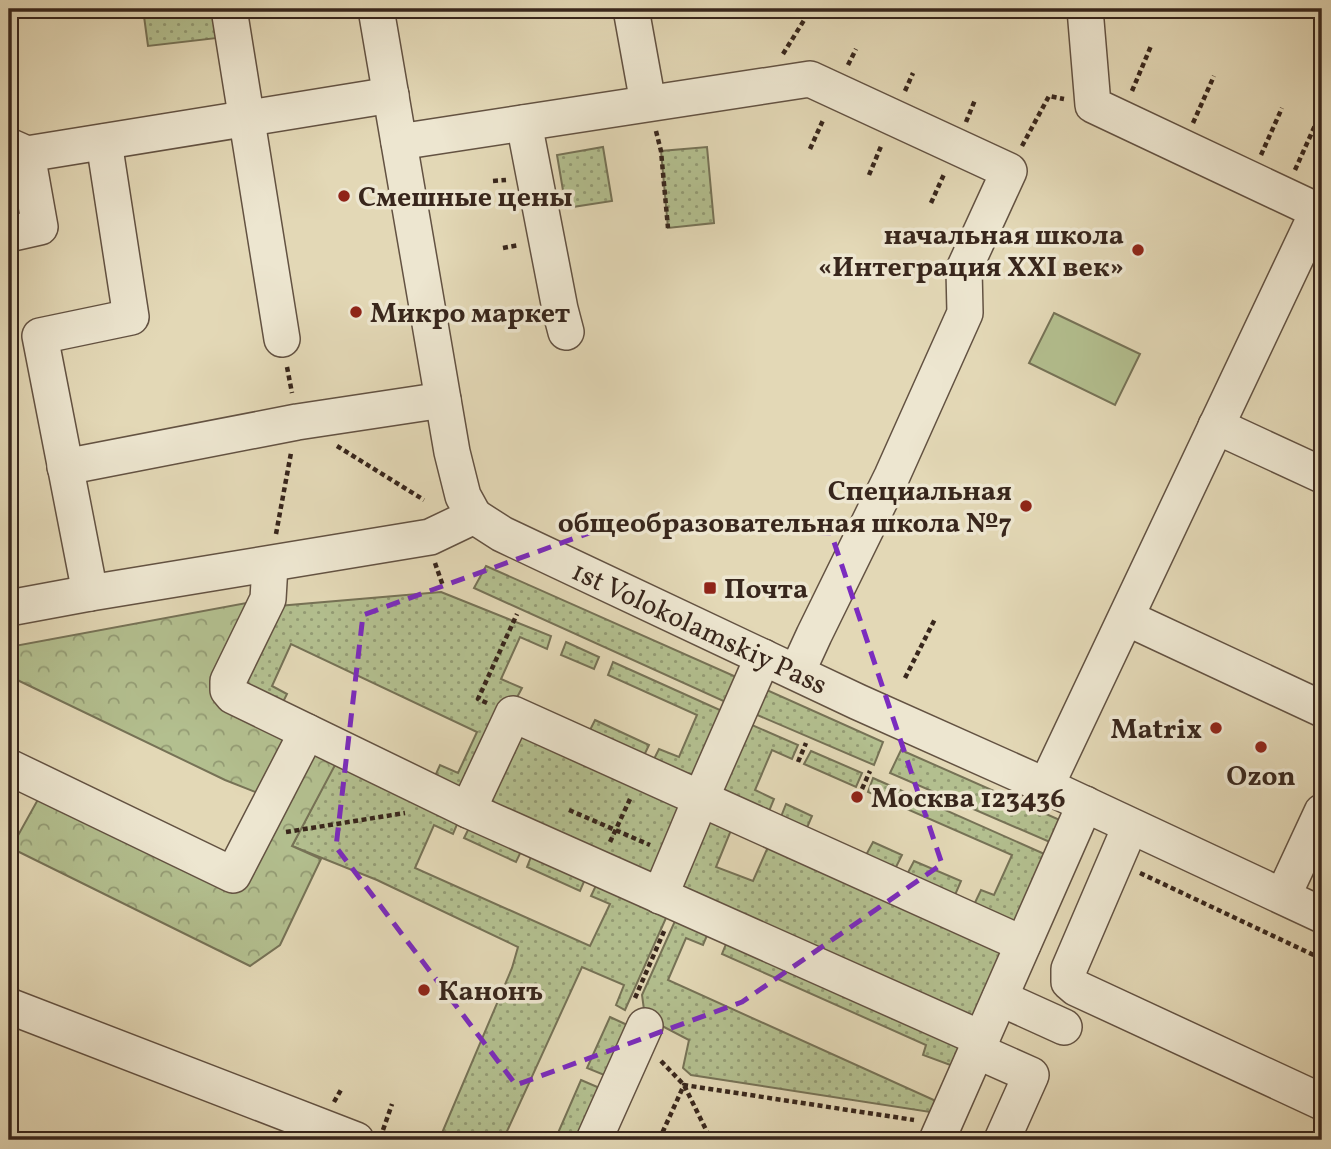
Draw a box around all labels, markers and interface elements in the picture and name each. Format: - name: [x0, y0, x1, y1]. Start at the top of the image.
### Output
- place label: Смешные цены: [358, 179, 573, 218]
- marker: Смешные цены: [336, 188, 352, 204]
- place label: начальная школа «Интеграция XXI век»: [818, 217, 1124, 288]
- marker: начальная школа «Интеграция XXI век»: [1130, 242, 1146, 258]
- place label: Микро маркет: [370, 295, 571, 334]
- marker: Микро маркет: [348, 304, 364, 320]
- place label: Специальная общеобразовательная школа №7: [558, 473, 1012, 544]
- marker: Специальная общеобразовательная школа №7: [1018, 498, 1034, 514]
- street label: 1st Volokolamskiy Pass: [565, 553, 833, 706]
- place label: Почта: [724, 571, 808, 610]
- marker: Почта: [702, 580, 718, 596]
- place label: Matrix: [1110, 711, 1202, 750]
- marker: Matrix: [1208, 720, 1224, 736]
- marker: Ozon: [1253, 739, 1269, 755]
- place label: Ozon: [1226, 758, 1296, 797]
- place label: Москва 123436: [871, 780, 1066, 819]
- marker: Москва 123436: [849, 789, 865, 805]
- place label: Канонъ: [438, 973, 543, 1012]
- marker: Канонъ: [416, 982, 432, 998]

